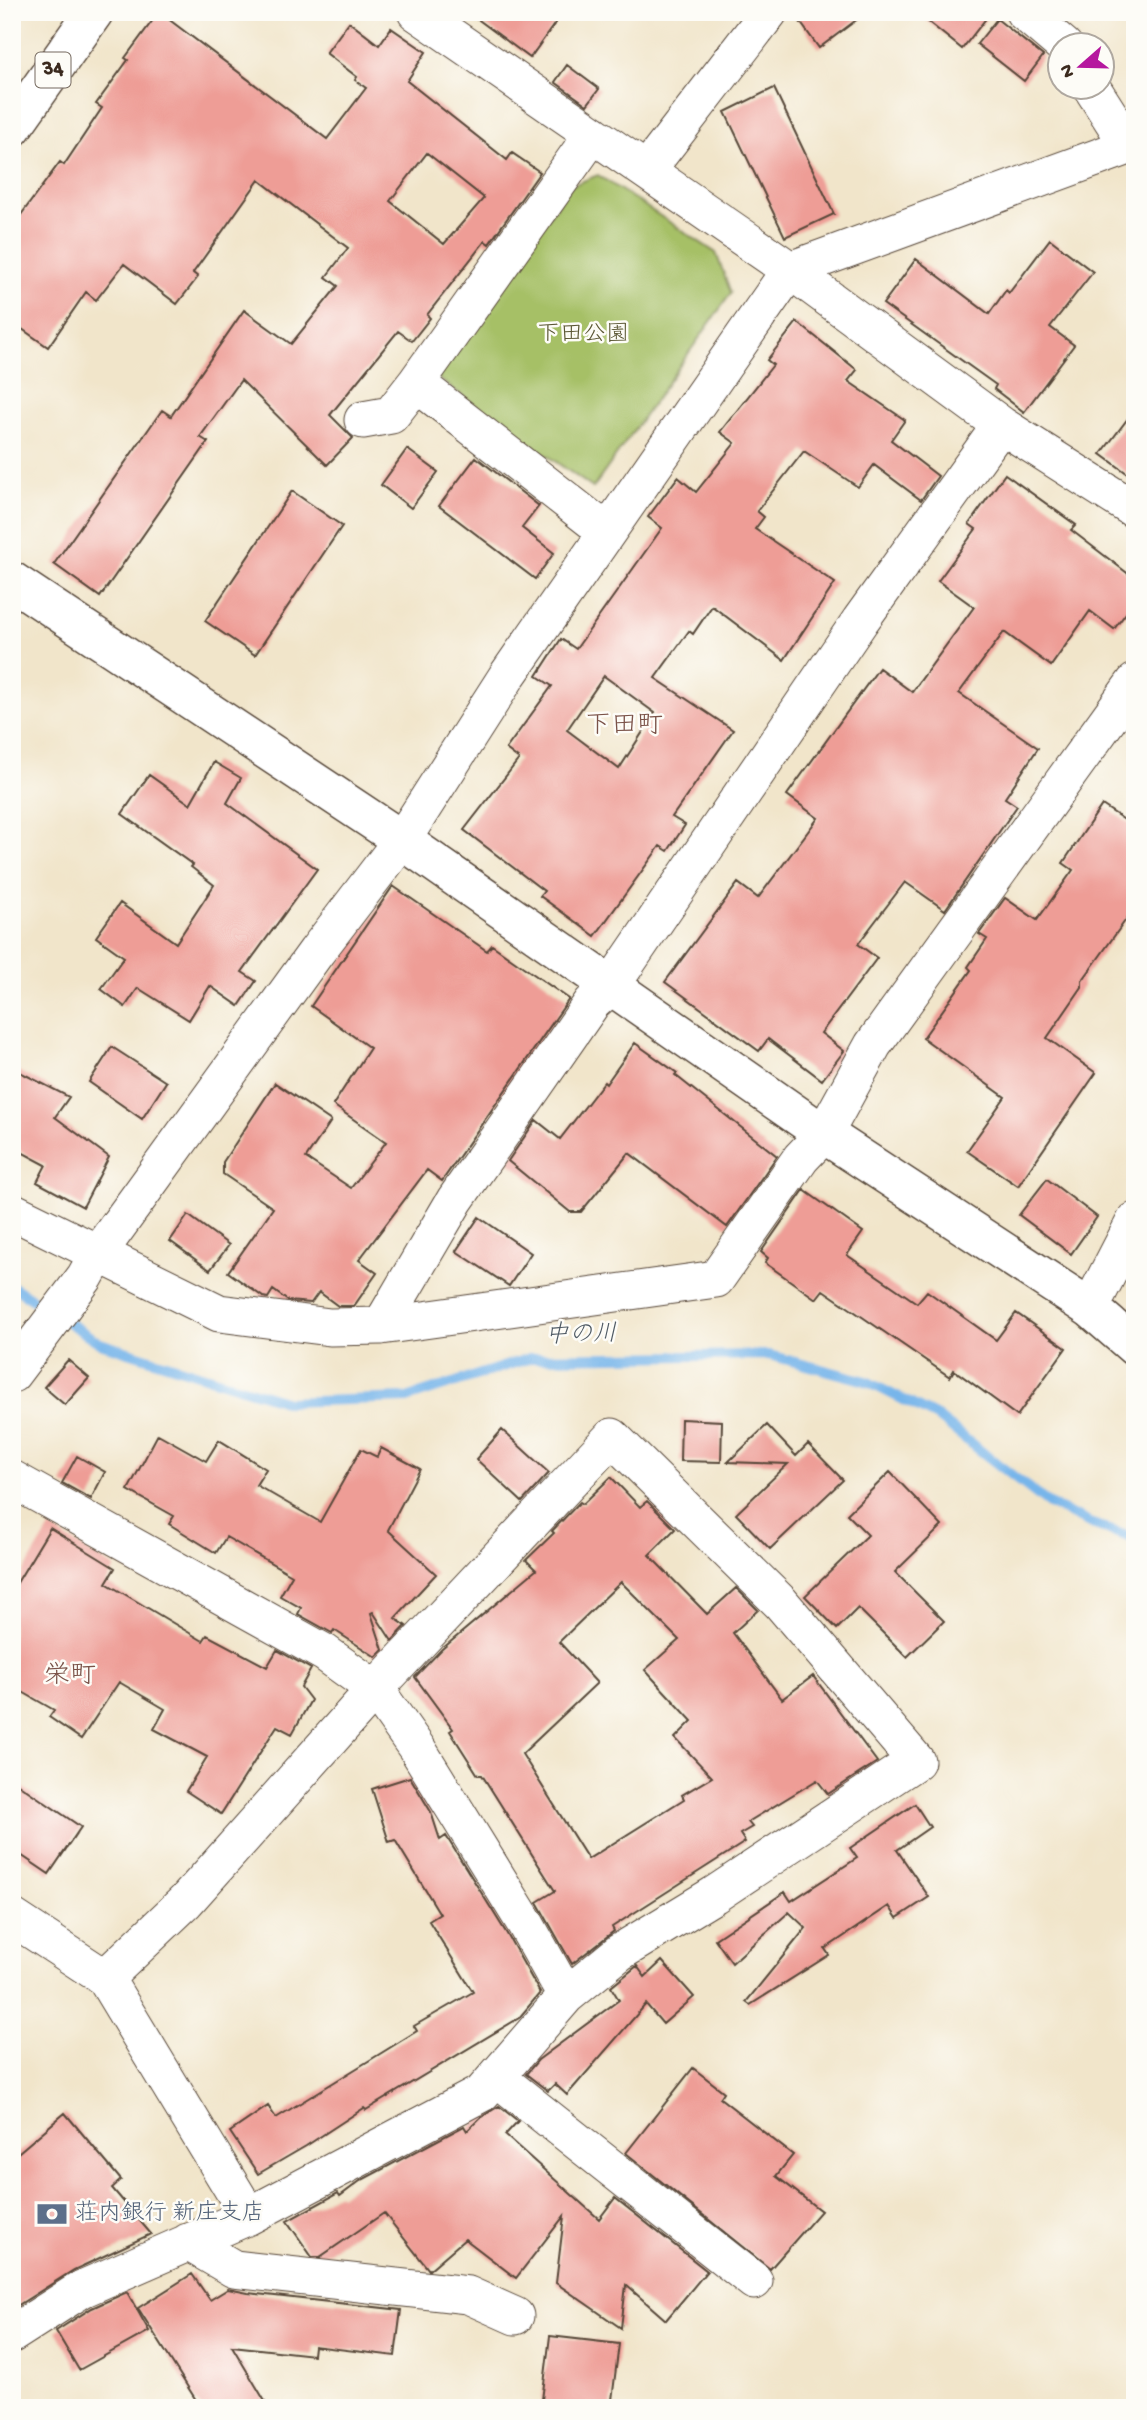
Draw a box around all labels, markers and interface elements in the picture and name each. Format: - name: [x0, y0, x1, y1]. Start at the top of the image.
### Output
- north arrow: [1046, 32, 1116, 102]
- road number: 34: [36, 52, 70, 88]
- text: N: [1055, 61, 1081, 80]
- park label: 下田公園: [537, 322, 629, 349]
- district label: 下田町: [585, 712, 663, 743]
- water label: 中の川: [545, 1320, 617, 1351]
- district label: 栄町: [44, 1661, 96, 1693]
- bank icon: 荘内銀行 新庄支店: [35, 2197, 69, 2231]
- place label: 荘内銀行 新庄支店: [75, 2200, 264, 2228]

